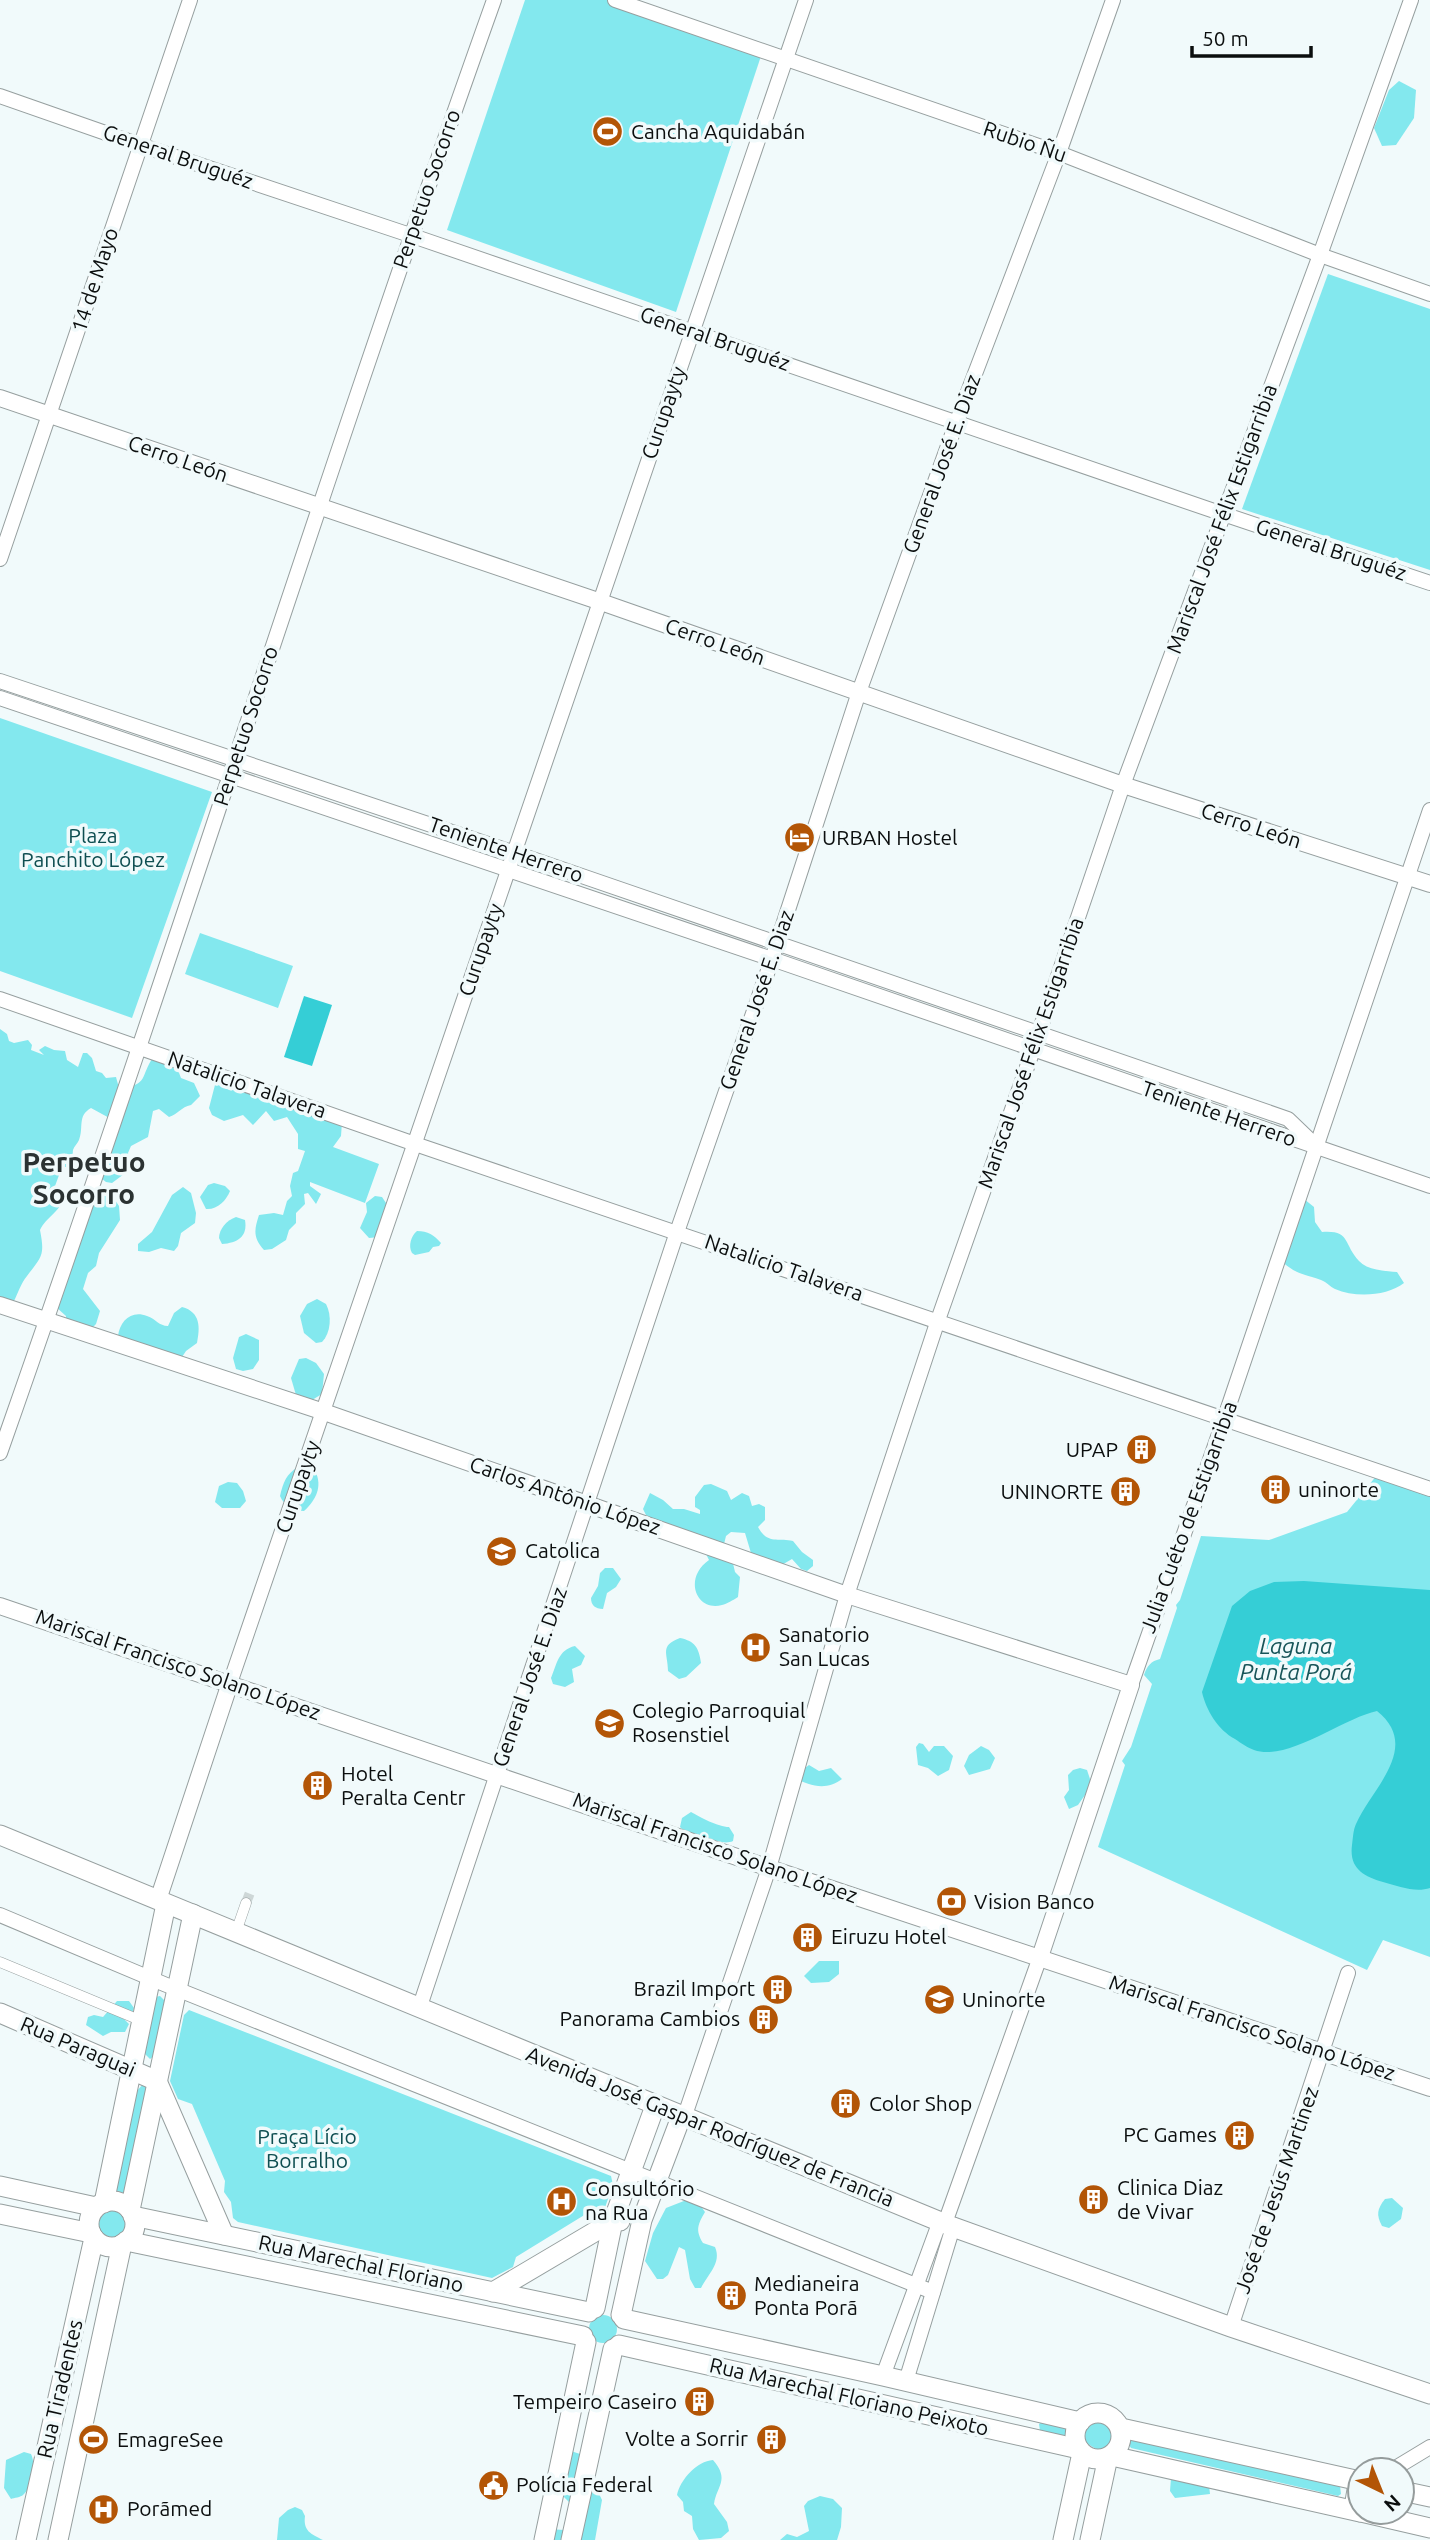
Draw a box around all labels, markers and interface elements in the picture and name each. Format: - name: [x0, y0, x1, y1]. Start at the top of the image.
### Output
- scale bar: [1192, 14, 1311, 58]
- text: 50 m: [1202, 26, 1249, 50]
- street label: Perpetuo Socorro: [388, 106, 464, 271]
- sports icon: Cancha Aquidabán: [591, 115, 625, 149]
- street label: Rubio Ñu: [981, 116, 1070, 166]
- street label: General Bruguéz: [100, 119, 256, 193]
- place label: Cancha Aquidabán: [631, 119, 805, 143]
- street label: 14 de Mayo: [66, 224, 122, 335]
- street label: General Bruguéz: [637, 301, 793, 375]
- street label: Curupayty: [636, 363, 690, 462]
- street label: General José E. Diaz: [898, 371, 985, 556]
- street label: Mariscal José Félix Estigarribia: [1161, 381, 1281, 657]
- street label: Cerro León: [125, 430, 231, 486]
- street label: General Bruguéz: [1253, 513, 1410, 585]
- street label: Cerro León: [662, 613, 768, 669]
- street label: Perpetuo Socorro: [208, 643, 282, 809]
- street label: Cerro León: [1198, 798, 1304, 853]
- street label: Teniente Herrero: [426, 811, 587, 887]
- hotel icon: URBAN Hostel: [782, 821, 816, 855]
- park label: Plaza Panchito López: [21, 823, 165, 871]
- place label: URBAN Hostel: [822, 825, 958, 849]
- street label: Curupayty: [453, 900, 507, 999]
- street label: General José E. Diaz: [714, 907, 798, 1093]
- street label: Mariscal José Félix Estigarribia: [972, 914, 1088, 1191]
- street label: Natalicio Talavera: [165, 1046, 330, 1122]
- street label: Teniente Herrero: [1139, 1075, 1300, 1151]
- district label: Perpetuo Socorro: [22, 1146, 146, 1209]
- street label: Natalicio Talavera: [702, 1229, 867, 1305]
- street label: Julia Cuéto de Estigarribia: [1135, 1397, 1241, 1636]
- building icon: UPAP: [1124, 1433, 1158, 1467]
- street label: Curupayty: [270, 1437, 324, 1536]
- place label: UPAP: [1066, 1437, 1118, 1461]
- street label: Carlos Antônio López: [467, 1451, 664, 1539]
- building icon: uninorte: [1258, 1473, 1292, 1507]
- building icon: UNINORTE: [1109, 1475, 1143, 1509]
- place label: uninorte: [1298, 1477, 1379, 1501]
- place label: UNINORTE: [1000, 1479, 1103, 1503]
- school or university icon: Catolica: [485, 1534, 519, 1568]
- place label: Catolica: [525, 1538, 600, 1562]
- street label: General José E. Diaz: [487, 1584, 571, 1770]
- street label: Mariscal Francisco Solano López: [33, 1604, 324, 1724]
- place label: Sanatorio San Lucas: [779, 1622, 870, 1670]
- hospital icon: Sanatorio San Lucas: [739, 1630, 773, 1664]
- water label: Laguna Punta Porá: [1240, 1633, 1352, 1684]
- place label: Colegio Parroquial Rosenstiel: [632, 1698, 806, 1746]
- school or university icon: Colegio Parroquial Rosenstiel: [592, 1706, 626, 1740]
- place label: Hotel Peralta Centr: [341, 1761, 465, 1809]
- building icon: Hotel Peralta Centr: [301, 1769, 335, 1803]
- street label: Mariscal Francisco Solano López: [570, 1787, 861, 1907]
- bank icon: Vision Banco: [934, 1885, 968, 1919]
- place label: Vision Banco: [974, 1889, 1095, 1913]
- building icon: Eiruzu Hotel: [791, 1920, 825, 1954]
- place label: Eiruzu Hotel: [831, 1924, 947, 1948]
- street label: Mariscal Francisco Solano López: [1106, 1969, 1398, 2085]
- building icon: Brazil Import: [761, 1972, 795, 2006]
- place label: Brazil Import: [634, 1976, 755, 2000]
- school or university icon: Uninorte: [922, 1983, 956, 2017]
- place label: Uninorte: [962, 1987, 1045, 2011]
- building icon: Panorama Cambios: [746, 2002, 780, 2036]
- place label: Panorama Cambios: [560, 2006, 740, 2030]
- street label: Rua Paraguai: [17, 2011, 139, 2081]
- street label: Avenida José Gaspar Rodríguez de Francia: [523, 2041, 898, 2211]
- street label: José de Jesús Martinez: [1229, 2083, 1323, 2296]
- building icon: Color Shop: [829, 2087, 863, 2121]
- place label: Color Shop: [869, 2091, 972, 2115]
- building icon: PC Games: [1223, 2118, 1257, 2152]
- place label: PC Games: [1123, 2122, 1217, 2146]
- park label: Praça Lício Borralho: [257, 2124, 357, 2172]
- place label: Clinica Diaz de Vivar: [1117, 2175, 1223, 2223]
- place label: Consultório na Rua: [585, 2176, 695, 2224]
- building icon: Clinica Diaz de Vivar: [1077, 2183, 1111, 2217]
- hospital icon: Consultório na Rua: [545, 2184, 579, 2218]
- street label: Rua Marechal Floriano: [256, 2230, 466, 2296]
- place label: Medianeira Ponta Porã: [754, 2271, 859, 2319]
- building icon: Medianeira Ponta Porã: [714, 2279, 748, 2313]
- street label: Rua Tiradentes: [31, 2317, 87, 2460]
- street label: Rua Marechal Floriano Peixoto: [707, 2352, 991, 2440]
- building icon: Tempeiro Caseiro: [683, 2385, 717, 2419]
- place label: Tempeiro Caseiro: [513, 2389, 677, 2413]
- building icon: Volte a Sorrir: [754, 2422, 788, 2456]
- sports icon: EmagreSee: [77, 2423, 111, 2457]
- place label: Volte a Sorrir: [625, 2426, 748, 2450]
- place label: EmagreSee: [117, 2427, 224, 2451]
- north arrow: [1346, 2456, 1416, 2526]
- public building icon: Polícia Federal: [476, 2468, 510, 2502]
- place label: Polícia Federal: [516, 2472, 652, 2496]
- text: N: [1380, 2491, 1405, 2516]
- hospital icon: Porãmed: [87, 2492, 121, 2526]
- place label: Porãmed: [127, 2496, 212, 2520]

